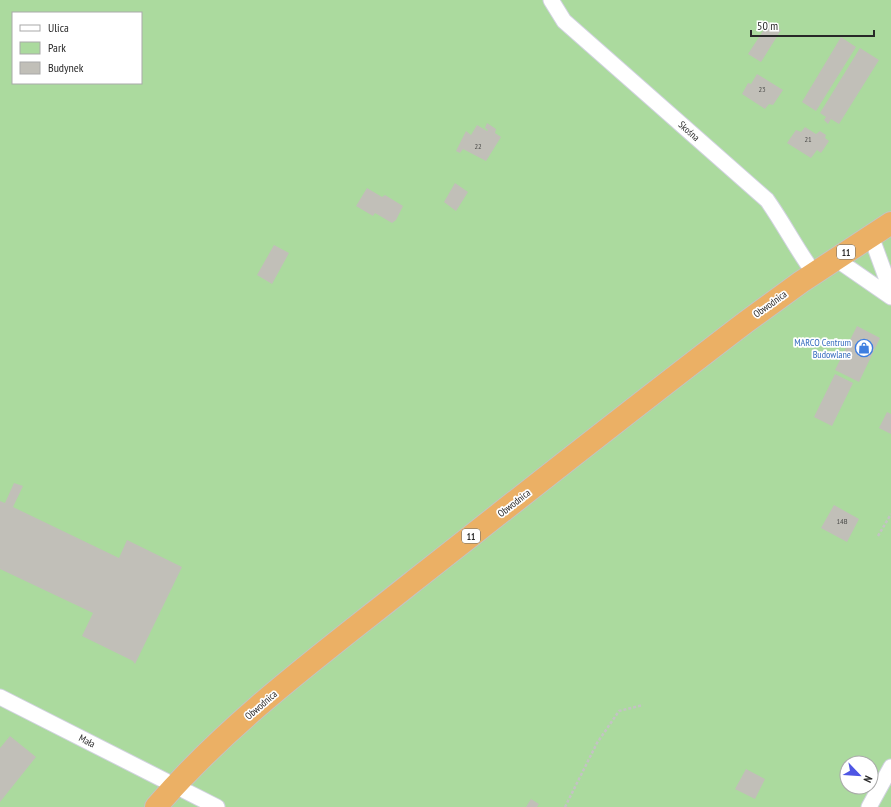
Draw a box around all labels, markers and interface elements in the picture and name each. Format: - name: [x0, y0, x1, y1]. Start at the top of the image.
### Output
- legend: [12, 12, 142, 84]
- scale bar: [751, 12, 874, 38]
- text: 50 m: [757, 18, 778, 33]
- text: Ulica: [48, 20, 69, 35]
- text: Park: [48, 40, 66, 55]
- text: Budynek: [48, 60, 84, 75]
- house number: 23: [758, 84, 766, 94]
- street label: Skośna: [676, 118, 702, 144]
- house number: 21: [804, 134, 812, 144]
- house number: 22: [474, 141, 482, 151]
- road number: 11: [837, 245, 855, 259]
- street label: Obwodnica: [751, 287, 789, 321]
- place label: MARCO Centrum Budowlane: [794, 336, 851, 361]
- shop icon: MARCO Centrum Budowlane: [854, 338, 874, 358]
- street label: Obwodnica: [495, 486, 533, 520]
- house number: 14B: [837, 516, 848, 526]
- road number: 11: [462, 529, 480, 543]
- street label: Obwodnica: [242, 688, 280, 722]
- street label: Mała: [77, 731, 97, 751]
- north arrow: [839, 755, 879, 795]
- text: N: [860, 774, 876, 785]

